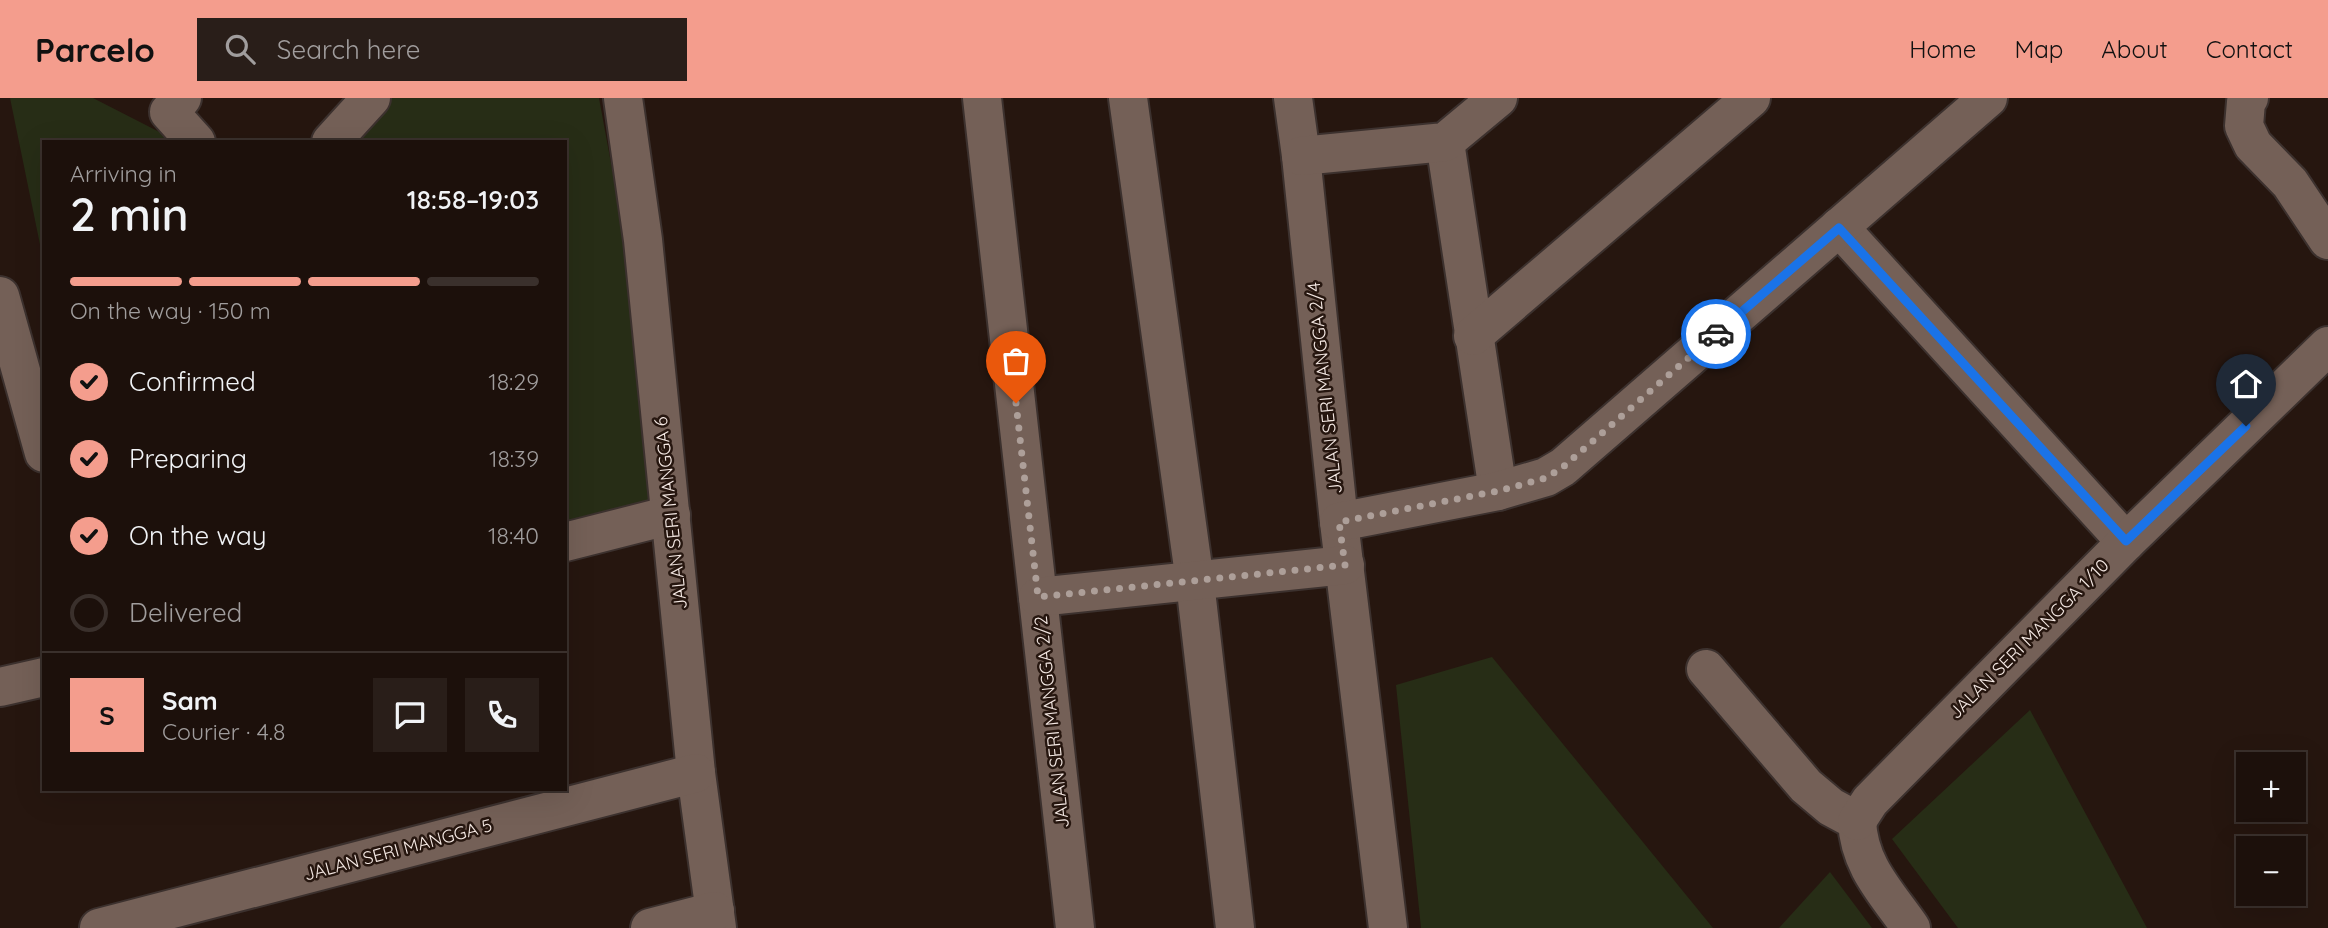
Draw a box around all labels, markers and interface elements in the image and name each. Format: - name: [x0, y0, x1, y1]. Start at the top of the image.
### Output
- search box: [197, 18, 687, 81]
- text: Parcelo: [35, 29, 155, 70]
- icon: search: [221, 30, 259, 68]
- text: Search here: [277, 33, 420, 66]
- text: Home: [1909, 34, 1976, 64]
- text: Map: [2014, 34, 2063, 64]
- text: About: [2101, 34, 2168, 64]
- text: Contact: [2206, 34, 2293, 64]
- text: Arriving in: [70, 159, 177, 188]
- text: 18:58–19:03: [407, 183, 539, 216]
- text: 2 min: [70, 185, 189, 243]
- street label: JALAN SERI MANGGA 2/4: [1302, 281, 1347, 495]
- text: On the way · 150 m: [70, 296, 271, 325]
- courier: [1681, 299, 1751, 369]
- icon: car: [1697, 315, 1735, 353]
- pin: [986, 331, 1046, 403]
- icon: bag: [997, 342, 1035, 380]
- pin: [2216, 354, 2276, 426]
- icon: check: [70, 363, 108, 401]
- text: Confirmed: [129, 365, 256, 398]
- icon: home: [2227, 365, 2265, 403]
- text: 18:29: [488, 367, 539, 396]
- street label: JALAN SERI MANGGA 6: [649, 415, 692, 611]
- icon: check: [70, 440, 108, 478]
- text: Preparing: [129, 442, 247, 475]
- text: 18:39: [489, 444, 539, 473]
- icon: check: [70, 517, 108, 555]
- text: On the way: [129, 519, 267, 552]
- text: 18:40: [488, 521, 539, 550]
- street label: JALAN SERI MANGGA 1/10: [1944, 554, 2114, 724]
- text: Delivered: [129, 596, 242, 629]
- street label: JALAN SERI MANGGA 2/2: [1029, 615, 1074, 829]
- button: chat: [373, 678, 447, 752]
- button: phone: [465, 678, 539, 752]
- text: Sam: [162, 684, 218, 717]
- text: S: [99, 699, 115, 732]
- text: Courier · 4.8: [162, 717, 285, 746]
- map controls: [2236, 752, 2306, 906]
- button: +: [2236, 752, 2306, 822]
- street label: JALAN SERI MANGGA 5: [301, 813, 494, 886]
- button: −: [2236, 836, 2306, 906]

